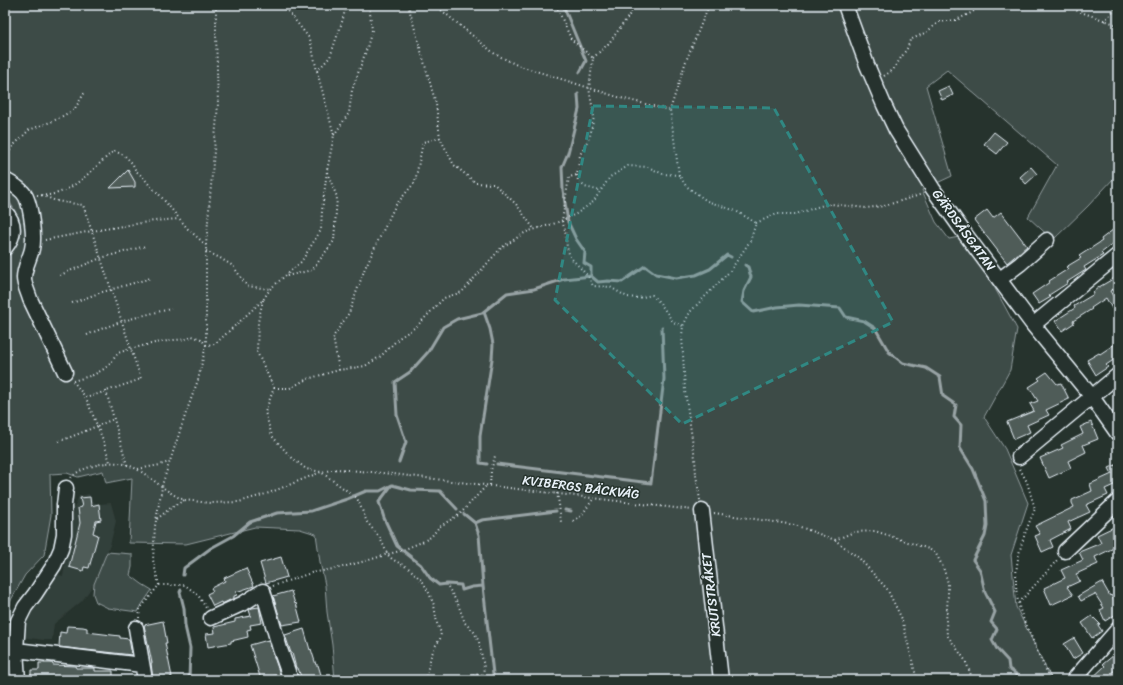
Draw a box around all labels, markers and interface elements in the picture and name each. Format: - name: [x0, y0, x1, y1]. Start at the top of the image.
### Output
- street label: GÄRDSÅSGATAN: [926, 184, 1002, 276]
- street label: KVIBERGS BÄCKVÄG: [521, 468, 641, 506]
- street label: KRUTSTRÅKET: [694, 551, 728, 638]

